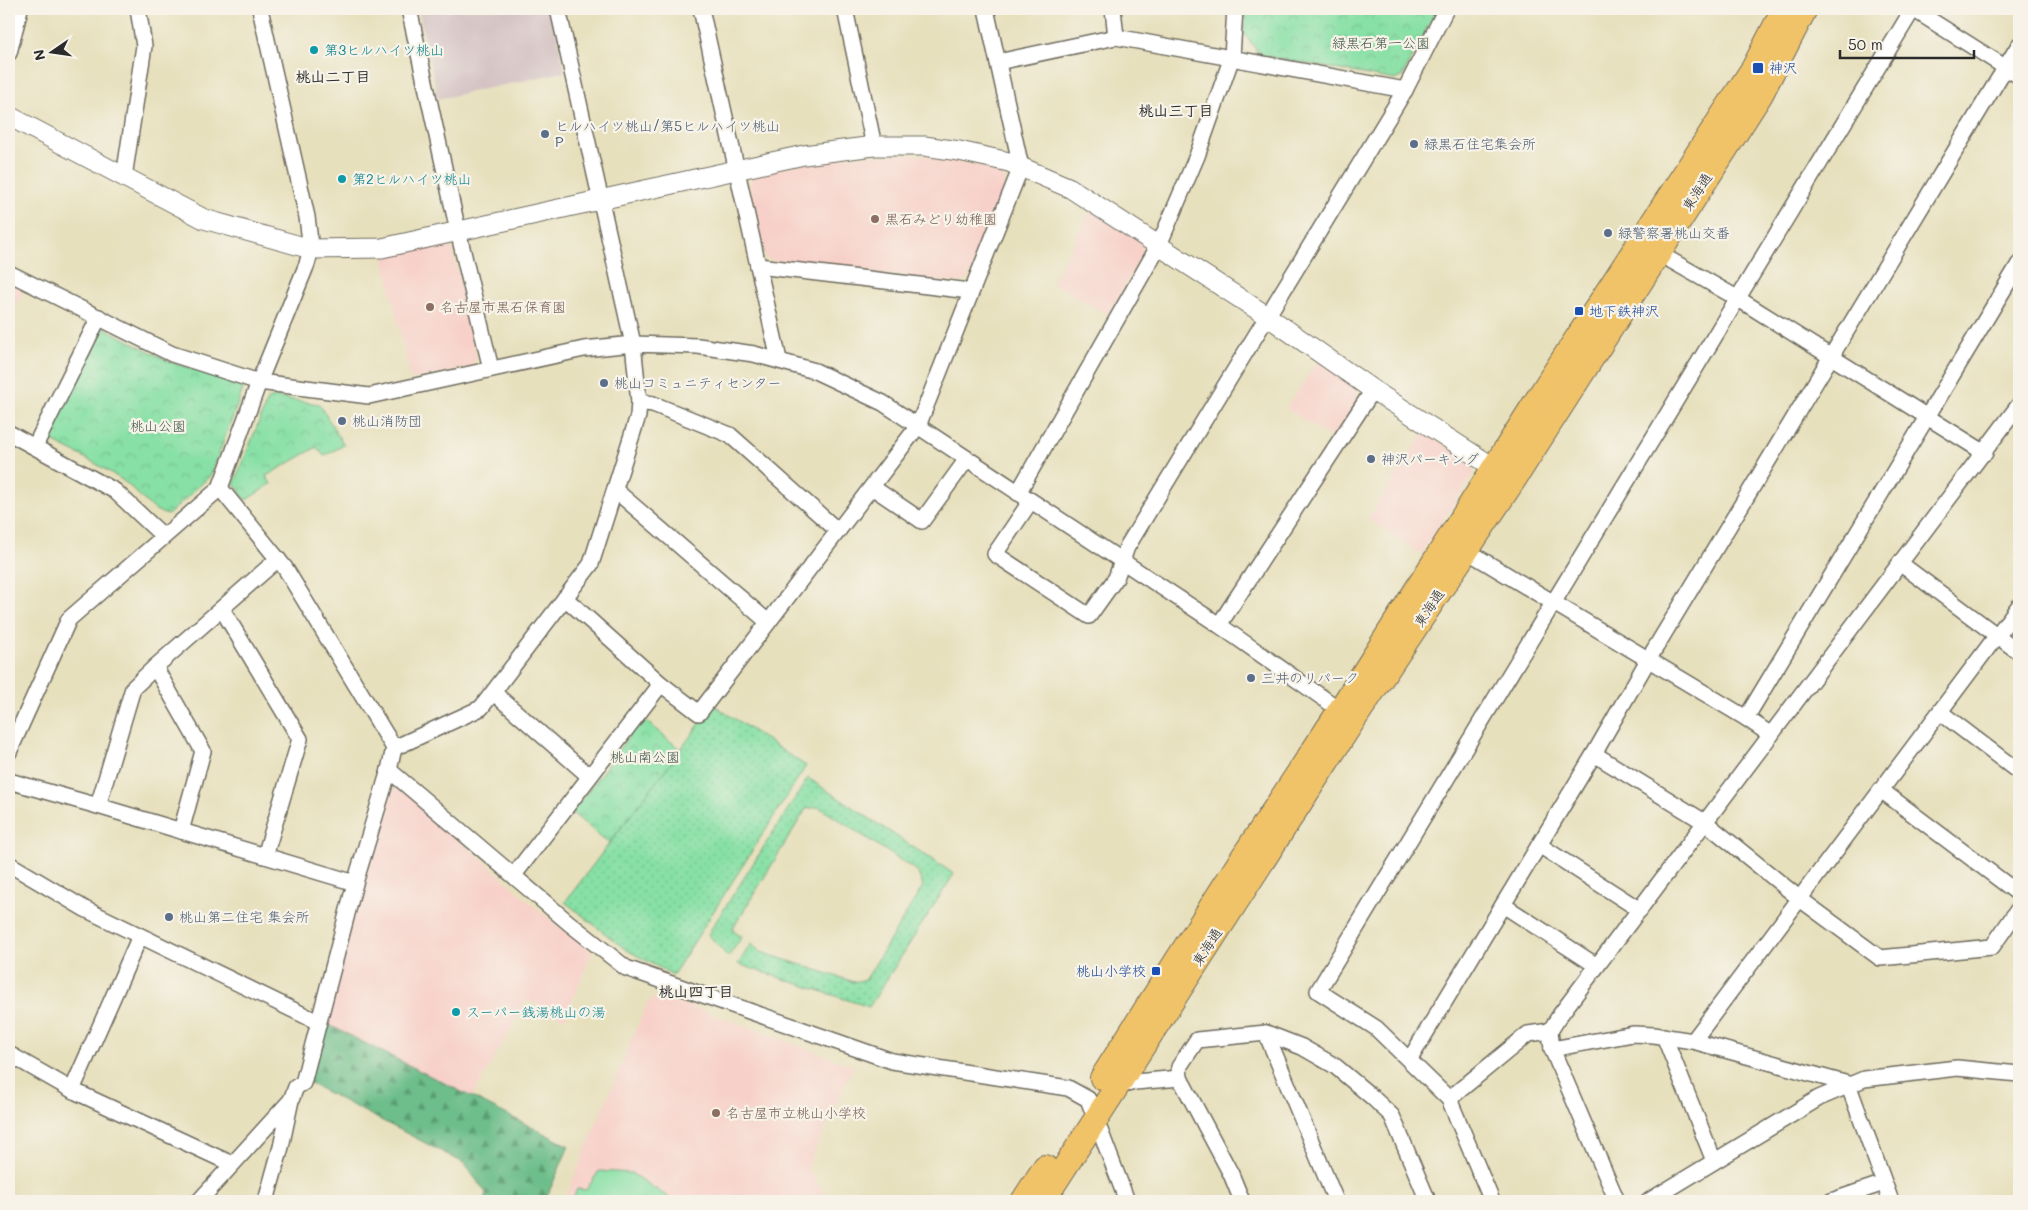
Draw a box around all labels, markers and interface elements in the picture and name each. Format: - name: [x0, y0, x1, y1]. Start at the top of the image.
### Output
- north arrow: [28, 28, 78, 78]
- scale bar: [1840, 28, 1974, 60]
- park label: 緑黒石第一公園: [1332, 33, 1430, 52]
- text: 50 m: [1848, 34, 1883, 54]
- place label: 第3ヒルハイツ桃山: [324, 40, 444, 59]
- marker: 第3ヒルハイツ桃山: [308, 44, 320, 56]
- text: N: [28, 48, 49, 62]
- place label: 神沢: [1769, 58, 1797, 77]
- marker: 神沢: [1751, 61, 1765, 75]
- district label: 桃山二丁目: [295, 66, 371, 86]
- district label: 桃山三丁目: [1138, 100, 1214, 120]
- place label: ヒルハイツ桃山/第5ヒルハイツ桃山 P: [555, 116, 780, 151]
- marker: ヒルハイツ桃山/第5ヒルハイツ桃山 P: [539, 128, 551, 140]
- place label: 緑黒石住宅集会所: [1424, 134, 1536, 153]
- marker: 緑黒石住宅集会所: [1408, 138, 1420, 150]
- place label: 第2ヒルハイツ桃山: [352, 169, 472, 188]
- street label: 東海通: [1677, 169, 1716, 215]
- marker: 第2ヒルハイツ桃山: [336, 173, 348, 185]
- place label: 黒石みどり幼稚園: [885, 209, 997, 228]
- marker: 黒石みどり幼稚園: [869, 213, 881, 225]
- place label: 緑警察署桃山交番: [1618, 223, 1730, 242]
- marker: 緑警察署桃山交番: [1602, 227, 1614, 239]
- place label: 名古屋市黒石保育園: [440, 297, 566, 316]
- marker: 名古屋市黒石保育園: [424, 301, 436, 313]
- place label: 地下鉄神沢: [1589, 301, 1659, 320]
- marker: 地下鉄神沢: [1573, 305, 1585, 317]
- place label: 桃山コミュニティセンター: [614, 373, 781, 392]
- marker: 桃山コミュニティセンター: [598, 377, 610, 389]
- place label: 桃山消防団: [352, 411, 422, 430]
- marker: 桃山消防団: [336, 415, 348, 427]
- park label: 桃山公園: [130, 416, 186, 435]
- place label: 神沢パーキング: [1381, 449, 1479, 468]
- marker: 神沢パーキング: [1365, 453, 1377, 465]
- street label: 東海通: [1409, 585, 1448, 630]
- place label: 三井のリパーク: [1261, 668, 1359, 687]
- marker: 三井のリパーク: [1245, 672, 1257, 684]
- park label: 桃山南公園: [610, 747, 680, 766]
- place label: 桃山第二住宅 集会所: [179, 907, 309, 926]
- marker: 桃山第二住宅 集会所: [163, 911, 175, 923]
- street label: 東海通: [1187, 924, 1226, 970]
- place label: 桃山小学校: [1076, 961, 1146, 980]
- marker: 桃山小学校: [1150, 965, 1162, 977]
- district label: 桃山四丁目: [658, 981, 734, 1001]
- place label: スーパー銭湯桃山の湯: [466, 1002, 605, 1021]
- marker: スーパー銭湯桃山の湯: [450, 1006, 462, 1018]
- place label: 名古屋市立桃山小学校: [726, 1103, 866, 1122]
- marker: 名古屋市立桃山小学校: [710, 1107, 722, 1119]

